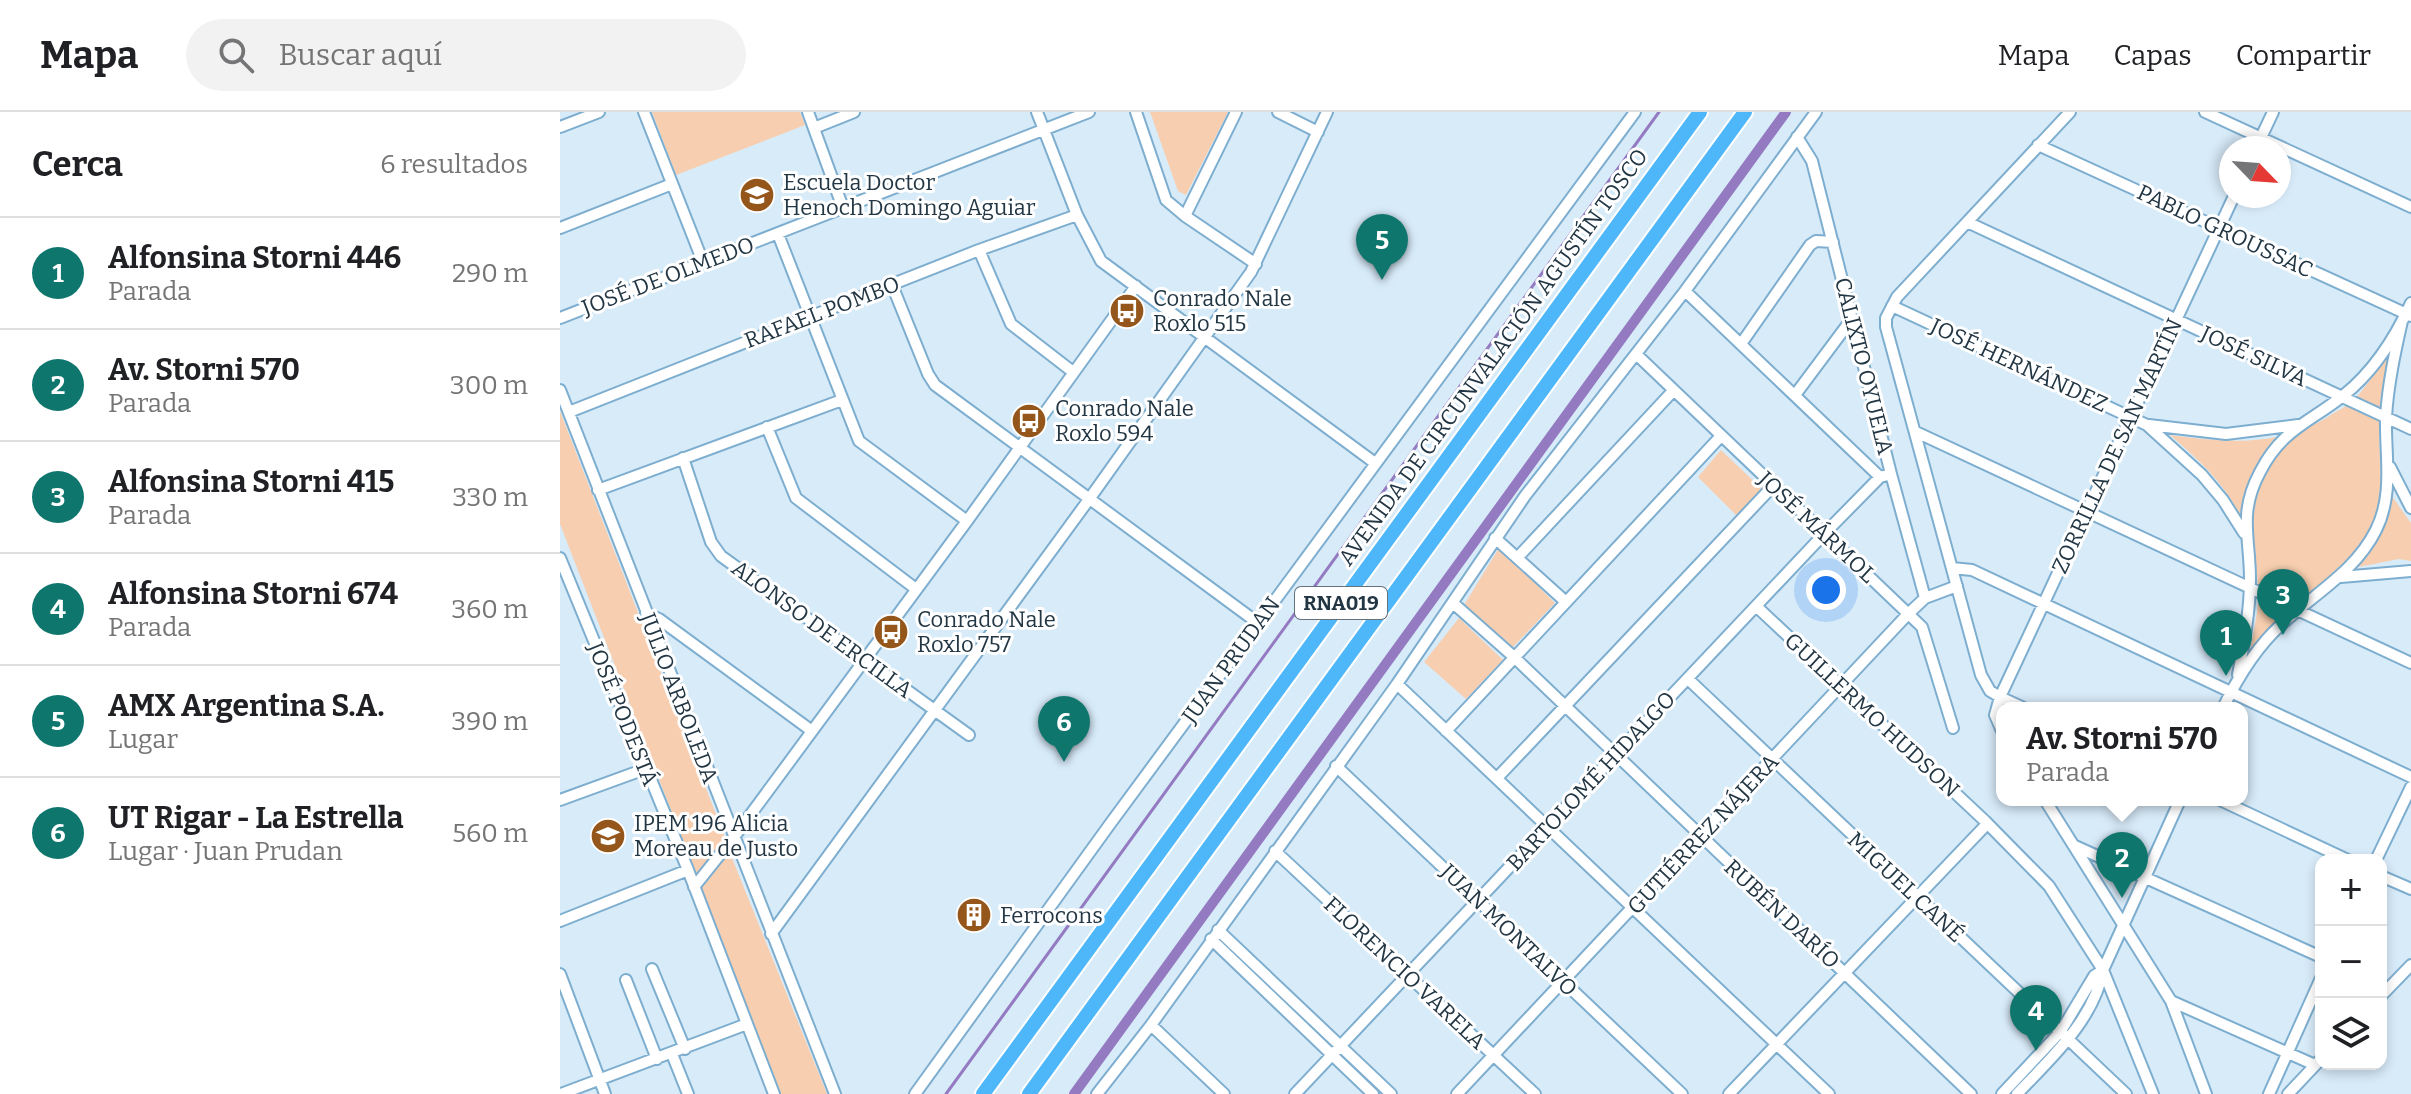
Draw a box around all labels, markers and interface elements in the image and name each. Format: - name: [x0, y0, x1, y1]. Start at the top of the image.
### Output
- search box: [186, 19, 746, 91]
- text: Mapa: [40, 32, 138, 78]
- icon: search: [214, 33, 258, 77]
- text: Buscar aquí: [278, 37, 442, 73]
- text: Mapa: [1998, 39, 2069, 72]
- text: Capas: [2113, 39, 2192, 72]
- text: Compartir: [2236, 39, 2371, 72]
- north arrow: [2219, 136, 2291, 208]
- street label: AVENIDA DE CIRCUNVALACIÓN AGUSTÍN TOSCO: [1333, 143, 1653, 571]
- text: Cerca: [32, 144, 123, 185]
- text: 6 resultados: [380, 149, 528, 180]
- place label: Escuela Doctor Henoch Domingo Aguiar: [783, 169, 1036, 221]
- school or university icon: Escuela Doctor Henoch Domingo Aguiar: [738, 176, 776, 214]
- street label: PABLO GROUSSAC: [2133, 178, 2317, 284]
- pin: 5: [1356, 214, 1408, 280]
- street label: JOSÉ DE OLMEDO: [577, 231, 758, 322]
- text: Alfonsina Storni 446: [108, 240, 401, 276]
- text: 1: [52, 258, 64, 289]
- text: 290 m: [452, 258, 528, 289]
- street label: RAFAEL POMBO: [741, 270, 903, 354]
- street label: CALIXTO OYUELA: [1829, 275, 1899, 458]
- text: Parada: [108, 276, 191, 307]
- place label: Conrado Nale Roxlo 515: [1153, 285, 1292, 337]
- bus stop icon: Conrado Nale Roxlo 515: [1108, 292, 1146, 330]
- street label: JOSÉ HERNÁNDEZ: [1925, 312, 2112, 418]
- street label: ZORRILLA DE SAN MARTÍN: [2046, 314, 2188, 578]
- street label: JOSÉ SILVA: [2196, 319, 2312, 393]
- text: Av. Storni 570: [108, 352, 300, 388]
- text: 2: [51, 370, 65, 401]
- text: 300 m: [450, 370, 528, 401]
- text: Parada: [108, 388, 191, 419]
- place label: Conrado Nale Roxlo 594: [1055, 395, 1194, 447]
- bus stop icon: Conrado Nale Roxlo 594: [1010, 402, 1048, 440]
- text: Alfonsina Storni 415: [108, 464, 394, 500]
- street label: JOSÉ MÁRMOL: [1752, 465, 1881, 588]
- text: 3: [51, 482, 65, 513]
- text: 330 m: [452, 482, 528, 513]
- text: Parada: [108, 500, 191, 531]
- street label: ALONSO DE ERCILLA: [726, 554, 918, 704]
- pin: 3: [2257, 569, 2309, 635]
- your location: [1806, 570, 1846, 610]
- text: Alfonsina Storni 674: [108, 576, 398, 612]
- road number: RNA019: [1295, 587, 1387, 619]
- street label: JUAN PRUDAN: [1175, 591, 1286, 729]
- text: 4: [50, 594, 66, 625]
- text: 360 m: [451, 594, 528, 625]
- place label: Conrado Nale Roxlo 757: [917, 606, 1056, 658]
- street label: JULIO ARBOLEDA: [634, 608, 724, 787]
- pin: 1: [2200, 610, 2252, 676]
- text: Parada: [108, 612, 191, 643]
- bus stop icon: Conrado Nale Roxlo 757: [872, 613, 910, 651]
- street label: GUILLERMO HUDSON: [1779, 627, 1965, 803]
- street label: JOSÉ PODESTÁ: [582, 637, 664, 790]
- street label: BARTOLOMÉ HIDALGO: [1501, 686, 1681, 876]
- text: AMX Argentina S.A.: [108, 688, 385, 724]
- pin: 6: [1038, 696, 1090, 762]
- popup: [1996, 702, 2248, 806]
- text: 5: [51, 706, 65, 737]
- text: 390 m: [451, 706, 528, 737]
- text: Av. Storni 570: [2026, 721, 2218, 757]
- text: Lugar: [108, 724, 178, 755]
- street label: GUTIÉRREZ NÁJERA: [1622, 748, 1785, 920]
- text: Parada: [2026, 757, 2109, 788]
- text: UT Rigar - La Estrella: [108, 800, 404, 836]
- place label: IPEM 196 Alicia Moreau de Justo: [634, 810, 798, 862]
- school or university icon: IPEM 196 Alicia Moreau de Justo: [589, 817, 627, 855]
- text: 6: [50, 818, 66, 849]
- text: 560 m: [452, 818, 528, 849]
- street label: MIGUEL CANÉ: [1842, 826, 1970, 948]
- pin: 2: [2096, 832, 2148, 898]
- text: Lugar · Juan Prudan: [108, 836, 343, 867]
- street label: RUBÉN DARÍO: [1719, 854, 1845, 974]
- map controls: [2315, 854, 2387, 1070]
- button: +: [2315, 854, 2387, 926]
- street label: JUAN MONTALVO: [1434, 857, 1583, 1002]
- street label: FLORENCIO VARELA: [1318, 891, 1492, 1055]
- building icon: Ferrocons: [955, 896, 993, 934]
- place label: Ferrocons: [1000, 902, 1103, 929]
- button: −: [2315, 926, 2387, 998]
- pin: 4: [2010, 985, 2062, 1051]
- button: layers: [2315, 998, 2387, 1070]

